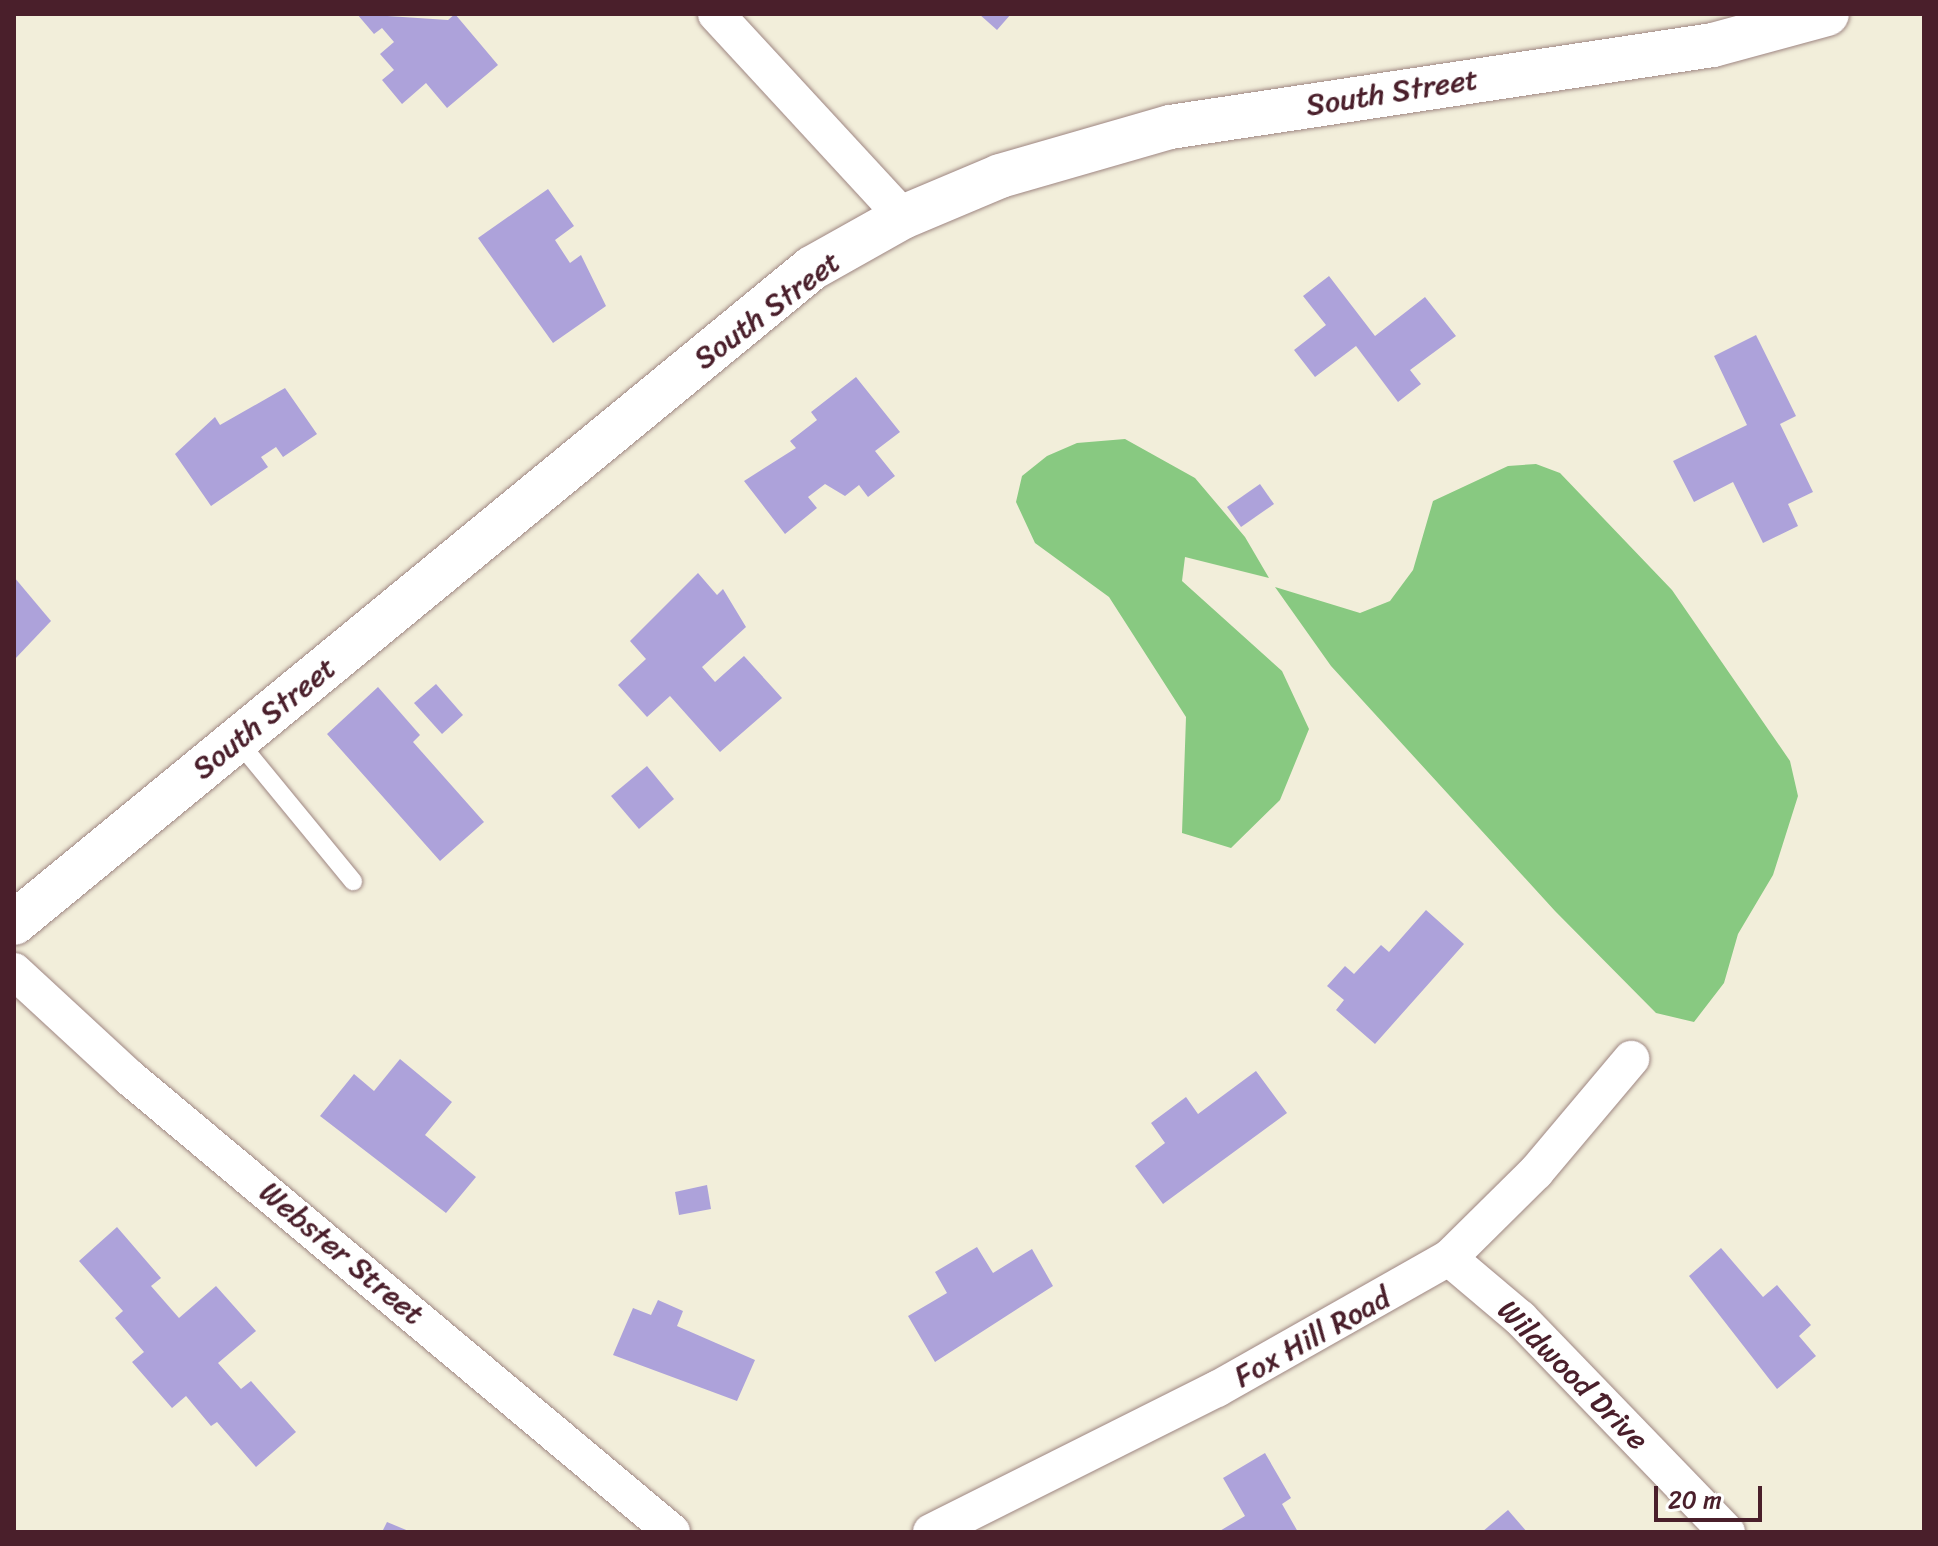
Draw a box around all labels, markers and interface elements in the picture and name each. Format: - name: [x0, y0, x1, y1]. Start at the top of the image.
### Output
- street label: South Street: [1303, 61, 1481, 123]
- street label: South Street: [687, 243, 847, 377]
- street label: South Street: [185, 649, 343, 787]
- street label: Webster Street: [252, 1174, 432, 1332]
- street label: Fox Hill Road: [1227, 1279, 1397, 1395]
- street label: Wildwood Drive: [1490, 1292, 1656, 1458]
- scale bar: [1658, 1470, 1766, 1520]
- text: 20 m: [1668, 1479, 1722, 1521]

